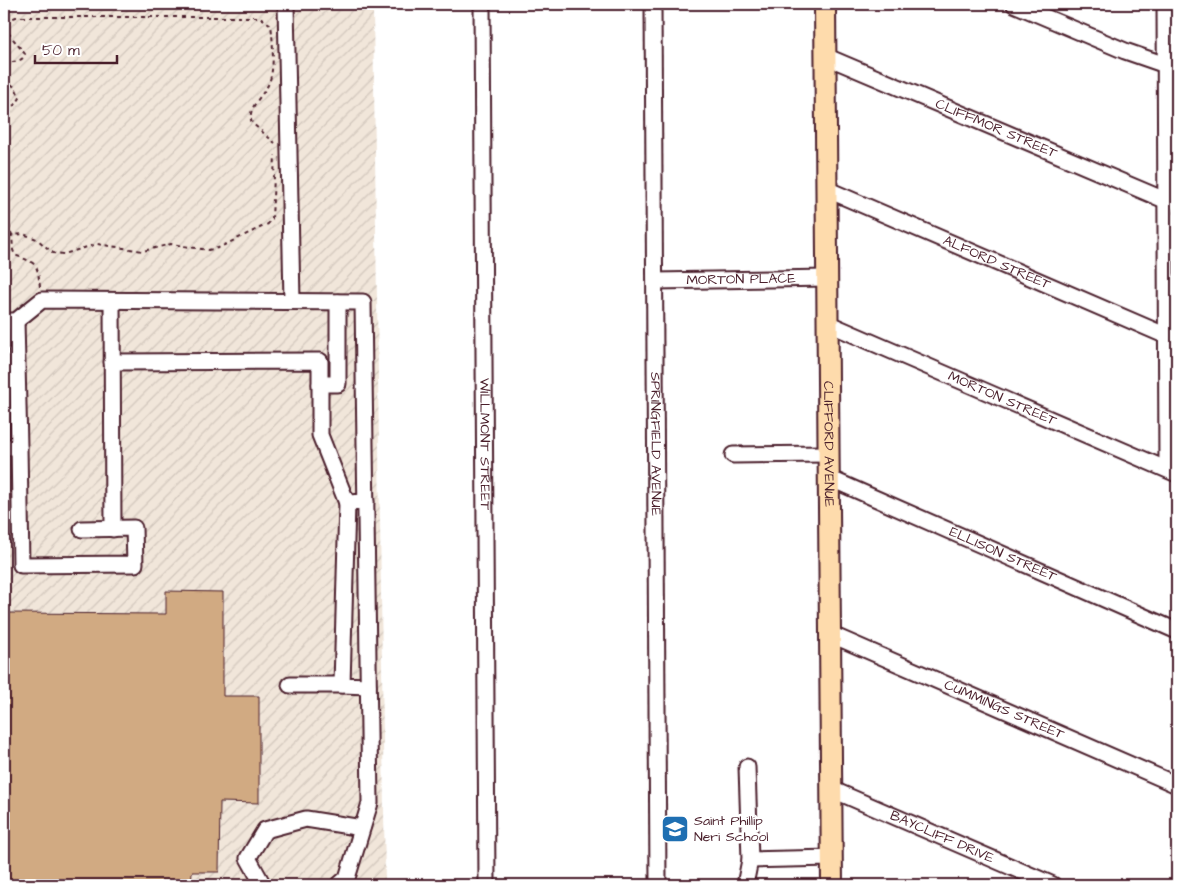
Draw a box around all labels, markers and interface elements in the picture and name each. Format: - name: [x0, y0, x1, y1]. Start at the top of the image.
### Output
- scale bar: [35, 32, 118, 64]
- text: 50 m: [42, 40, 80, 61]
- street label: CLIFFMOR STREET: [932, 94, 1061, 163]
- street label: ALFORD STREET: [940, 231, 1054, 295]
- street label: MORTON PLACE: [686, 269, 797, 290]
- street label: MORTON STREET: [945, 366, 1060, 431]
- street label: SPRINGFIELD AVENUE: [645, 372, 666, 517]
- street label: WILLMONT STREET: [474, 378, 495, 510]
- street label: CLIFFORD AVENUE: [818, 381, 839, 508]
- street label: ELLISON STREET: [946, 522, 1060, 587]
- street label: CUMMINGS STREET: [941, 675, 1068, 745]
- street label: BAYCLIFF DRIVE: [887, 806, 998, 869]
- place label: Saint Phillip Neri School: [694, 811, 769, 847]
- school or university icon: Saint Phillip Neri School: [660, 814, 690, 844]

